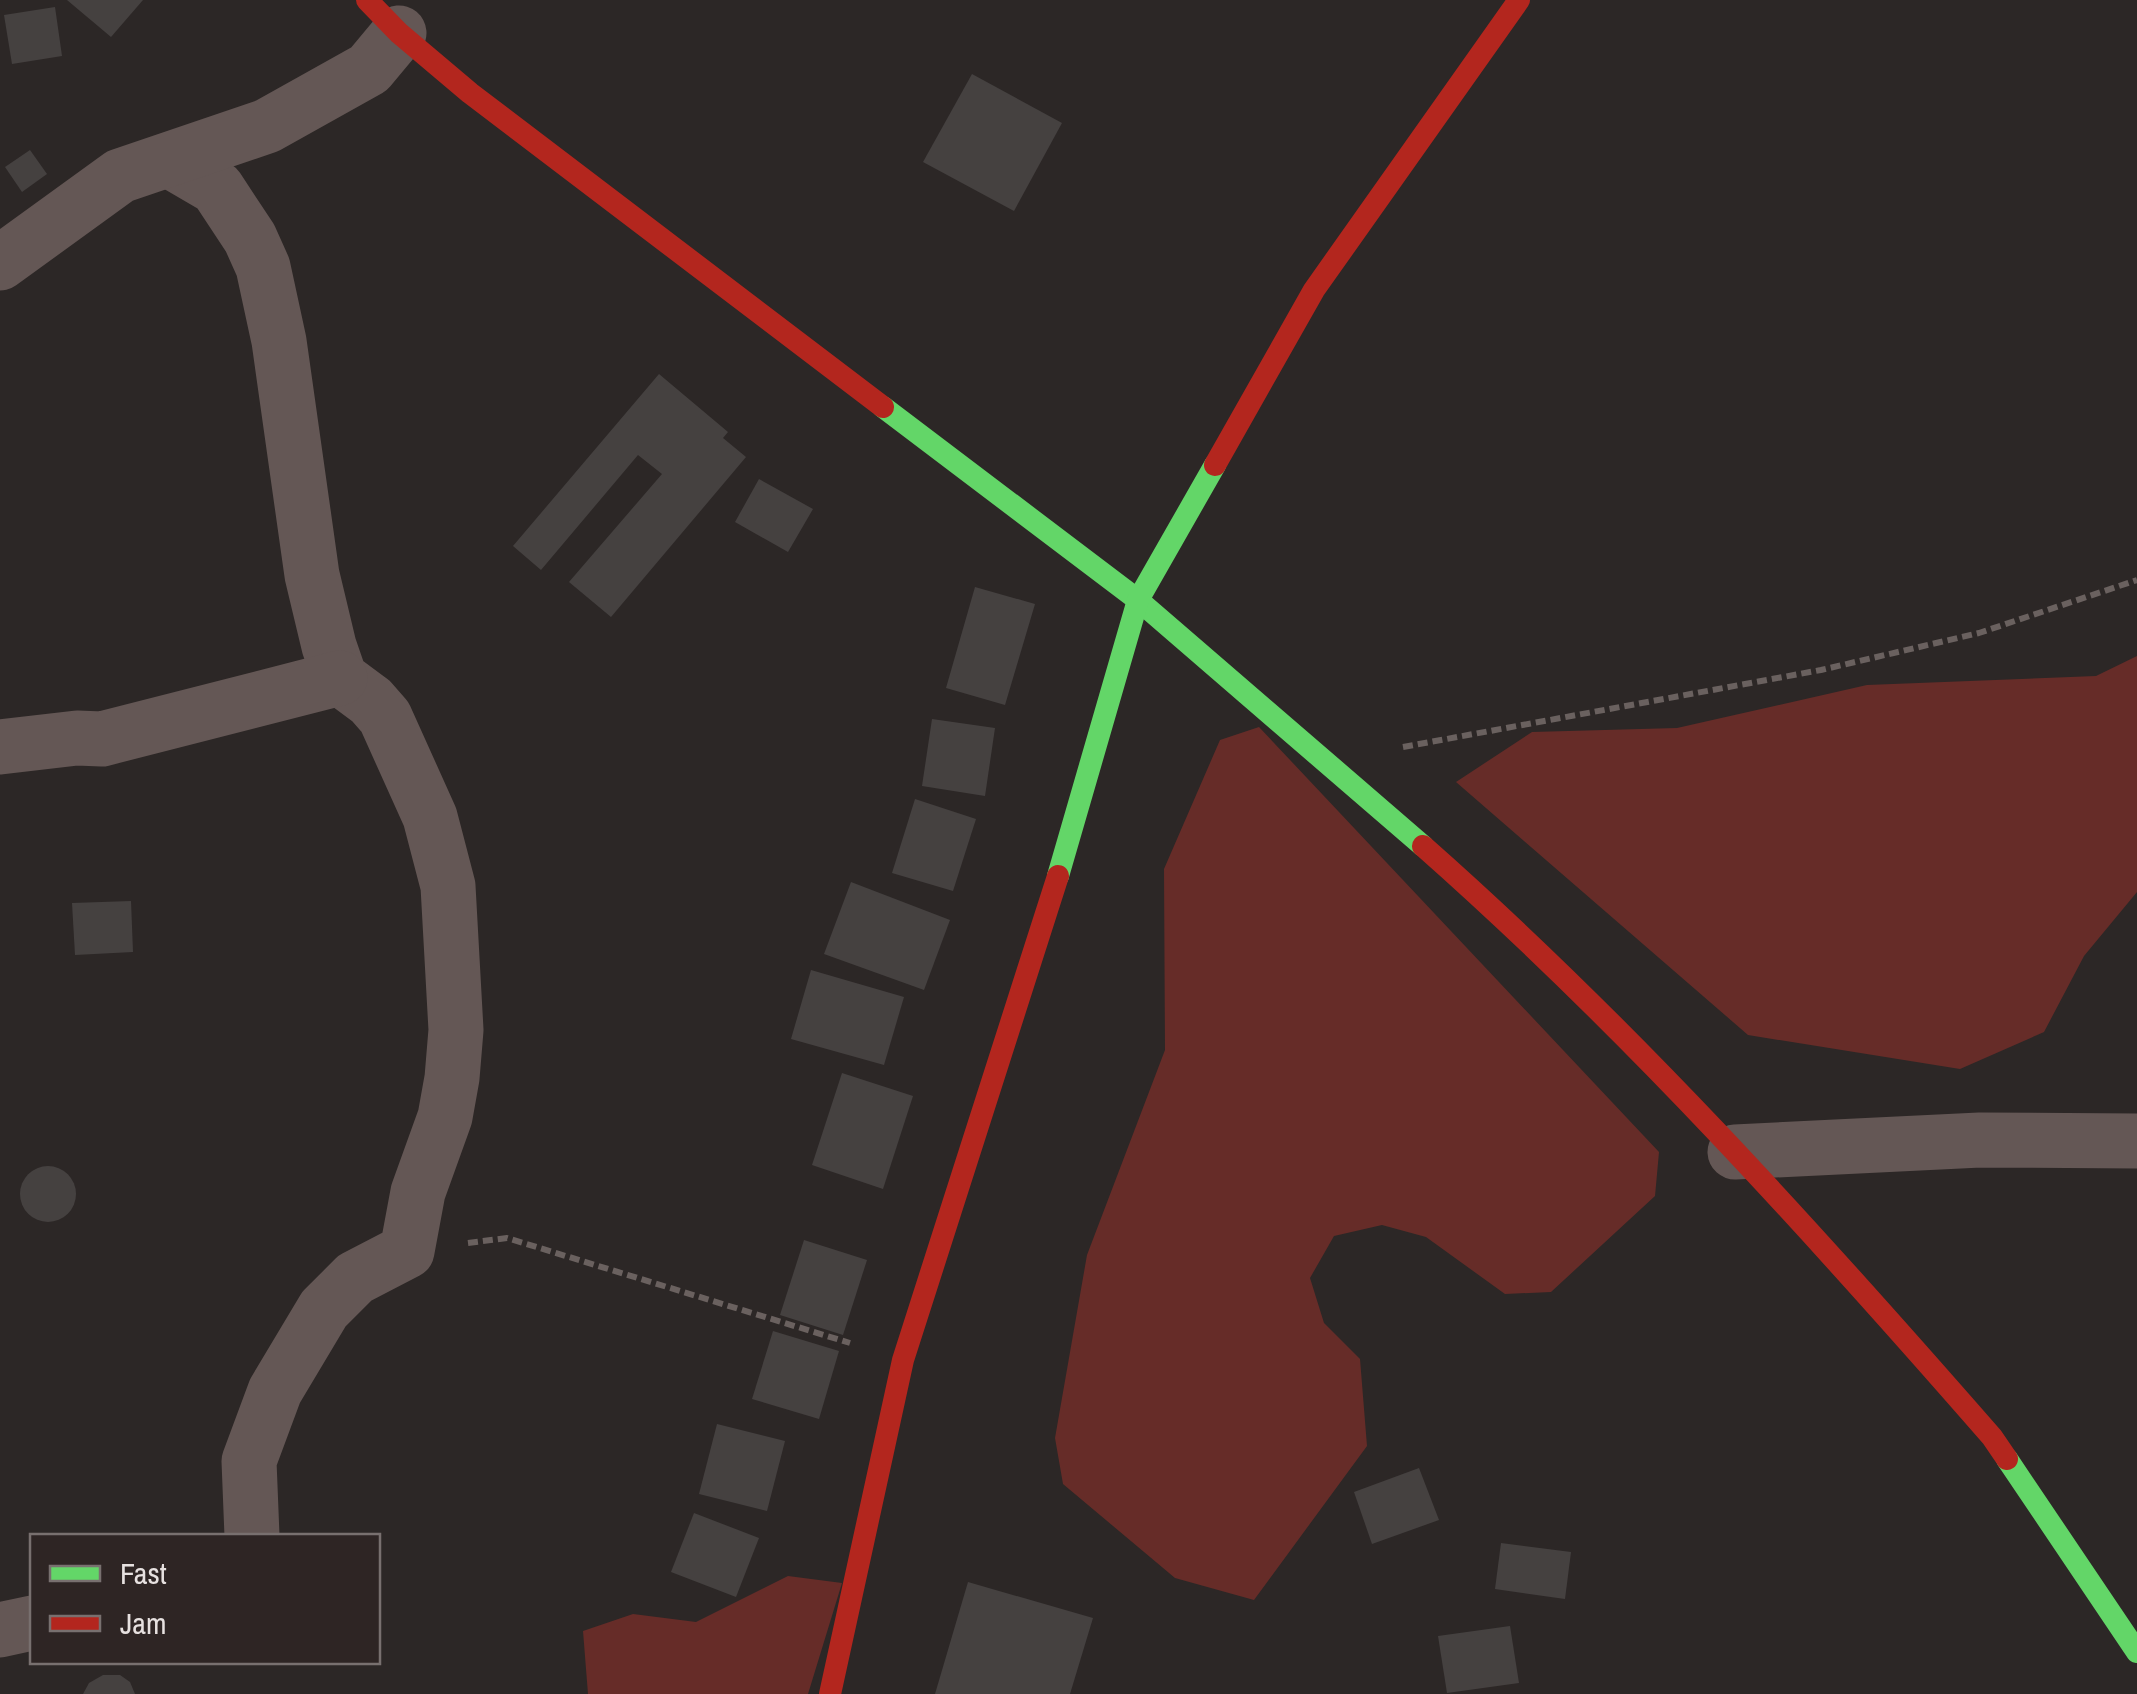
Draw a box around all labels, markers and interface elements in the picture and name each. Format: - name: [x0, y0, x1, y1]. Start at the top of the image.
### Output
- legend: [30, 1534, 380, 1664]
- text: Fast: [120, 1553, 167, 1593]
- text: Jam: [120, 1603, 166, 1643]

